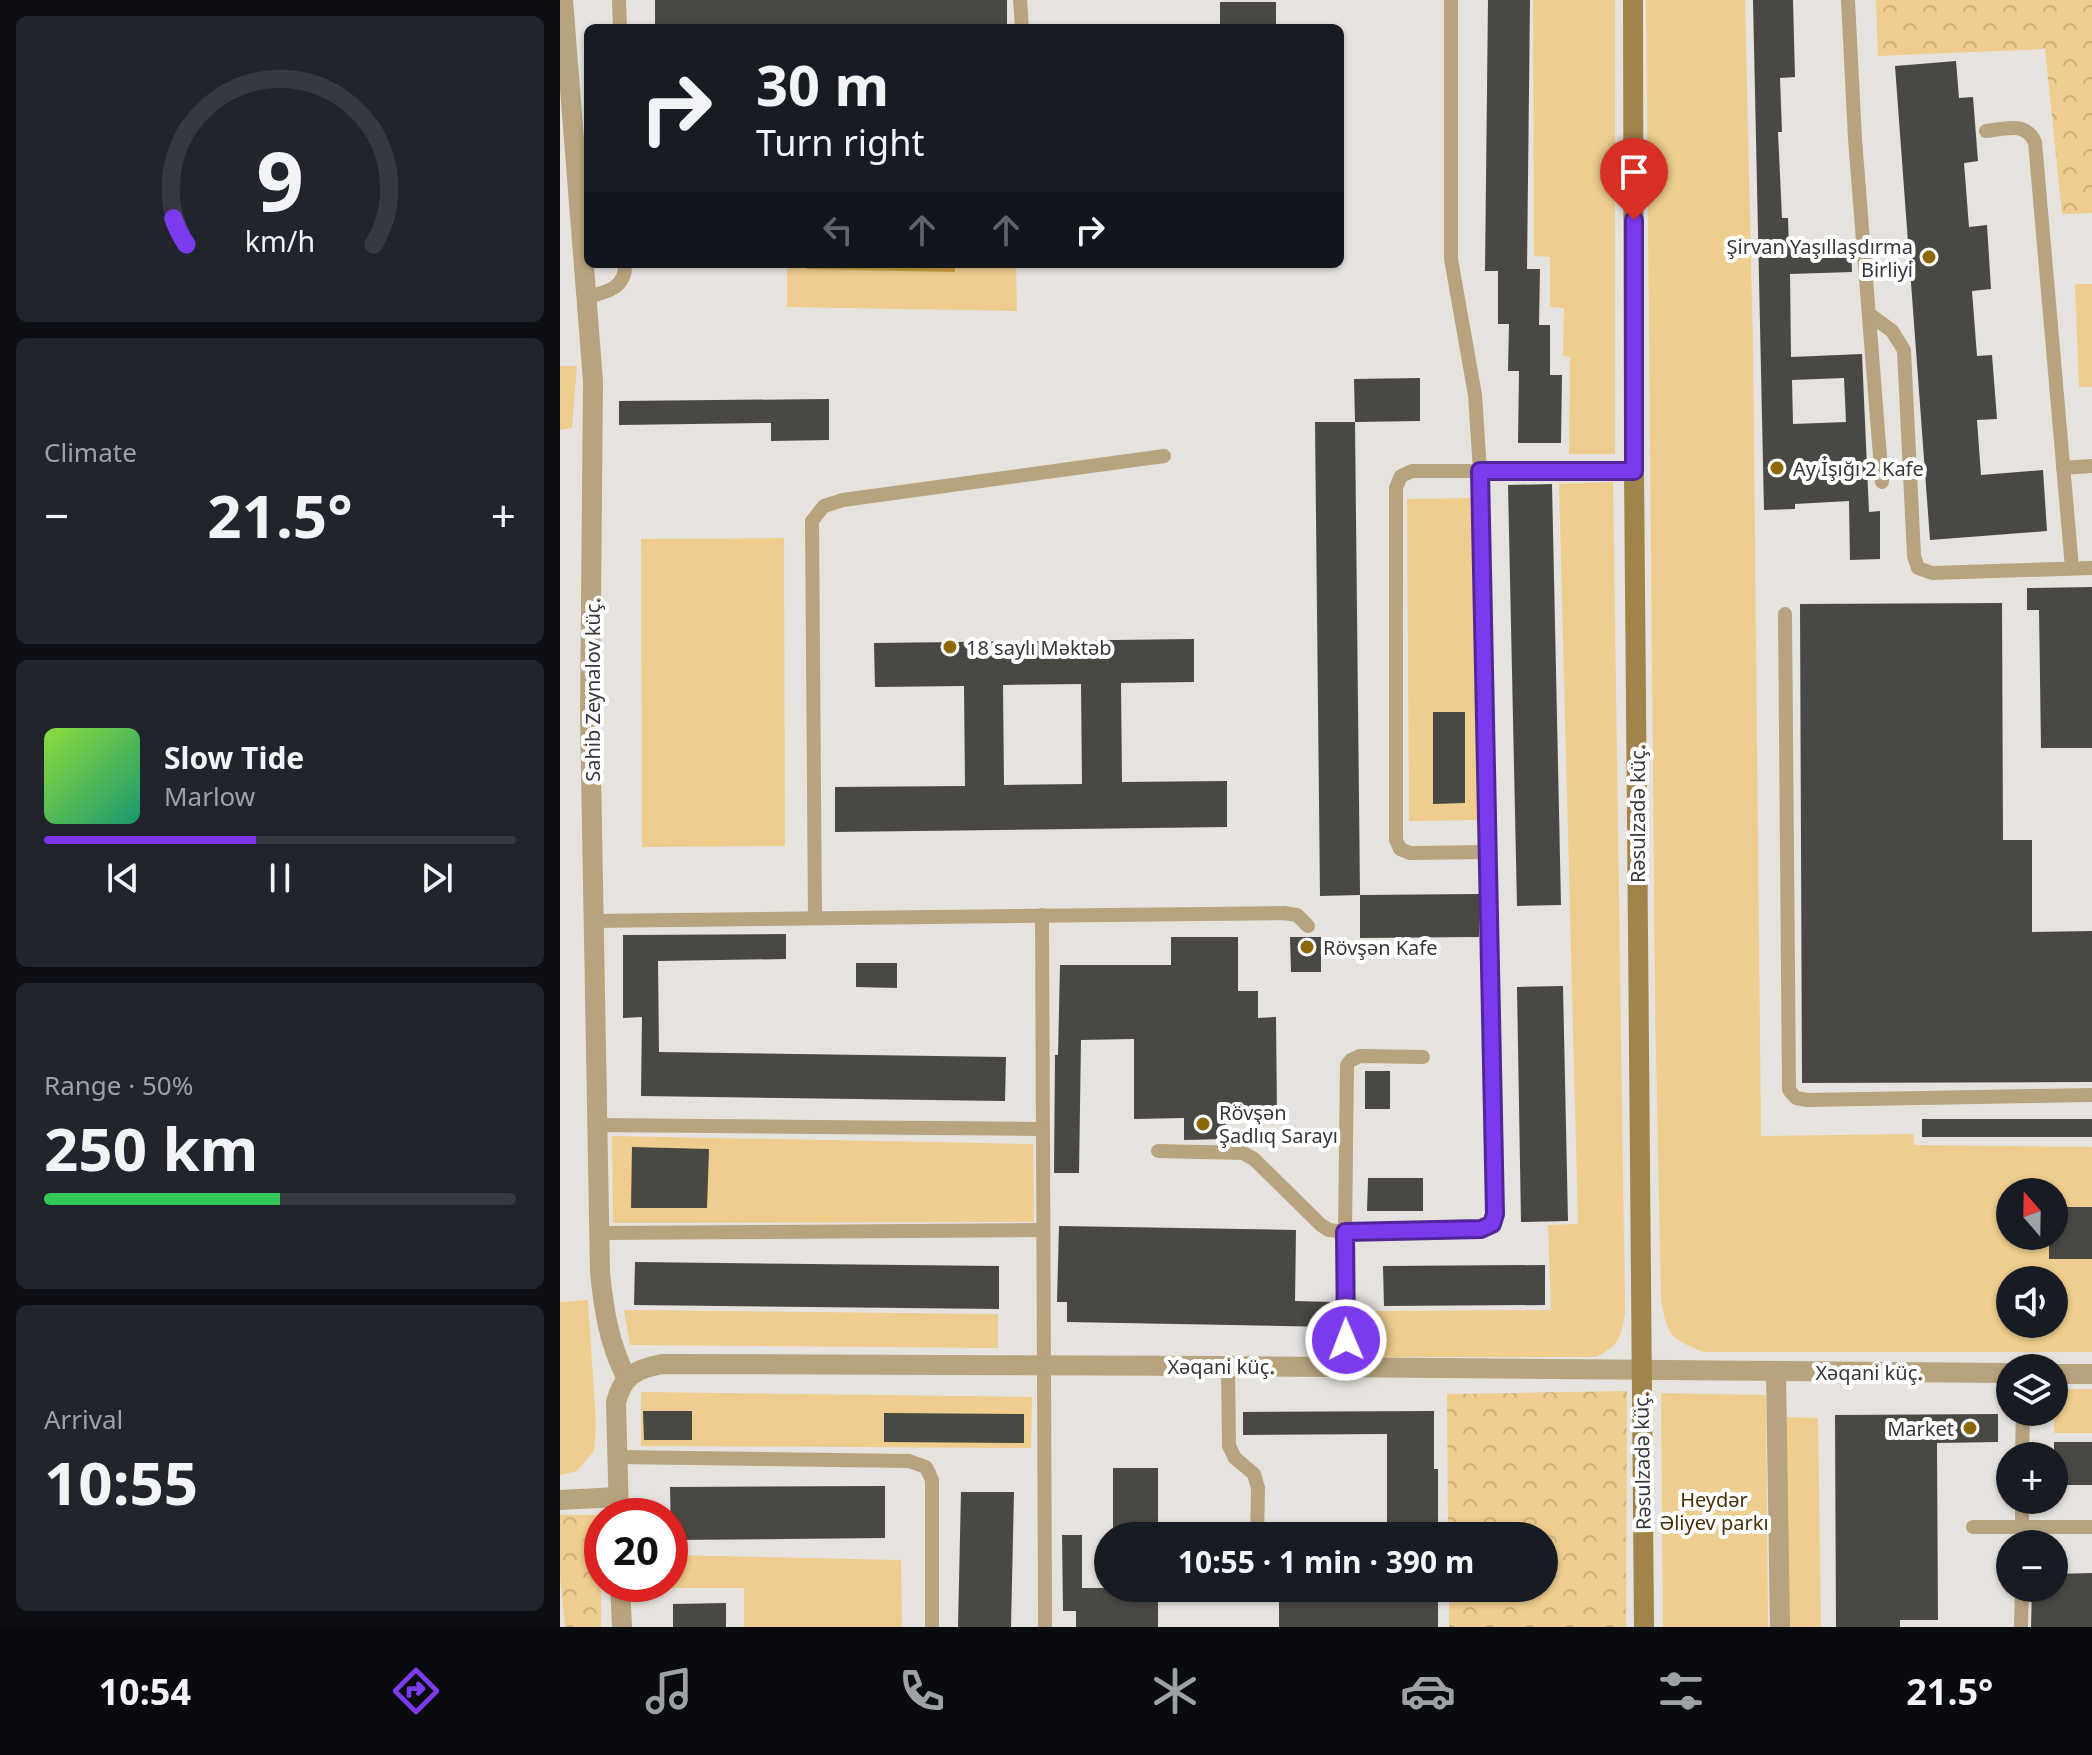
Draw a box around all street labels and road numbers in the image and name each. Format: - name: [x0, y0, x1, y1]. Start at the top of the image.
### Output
- street label: Sahib Zeynalov küç.: [579, 598, 606, 782]
- street label: Rəsulzadə küç.: [1624, 745, 1651, 883]
- street label: Xəqani küç.: [1167, 1353, 1275, 1380]
- street label: Xəqani küç.: [1815, 1359, 1923, 1386]
- street label: Rəsulzadə küç.: [1627, 1392, 1657, 1530]

